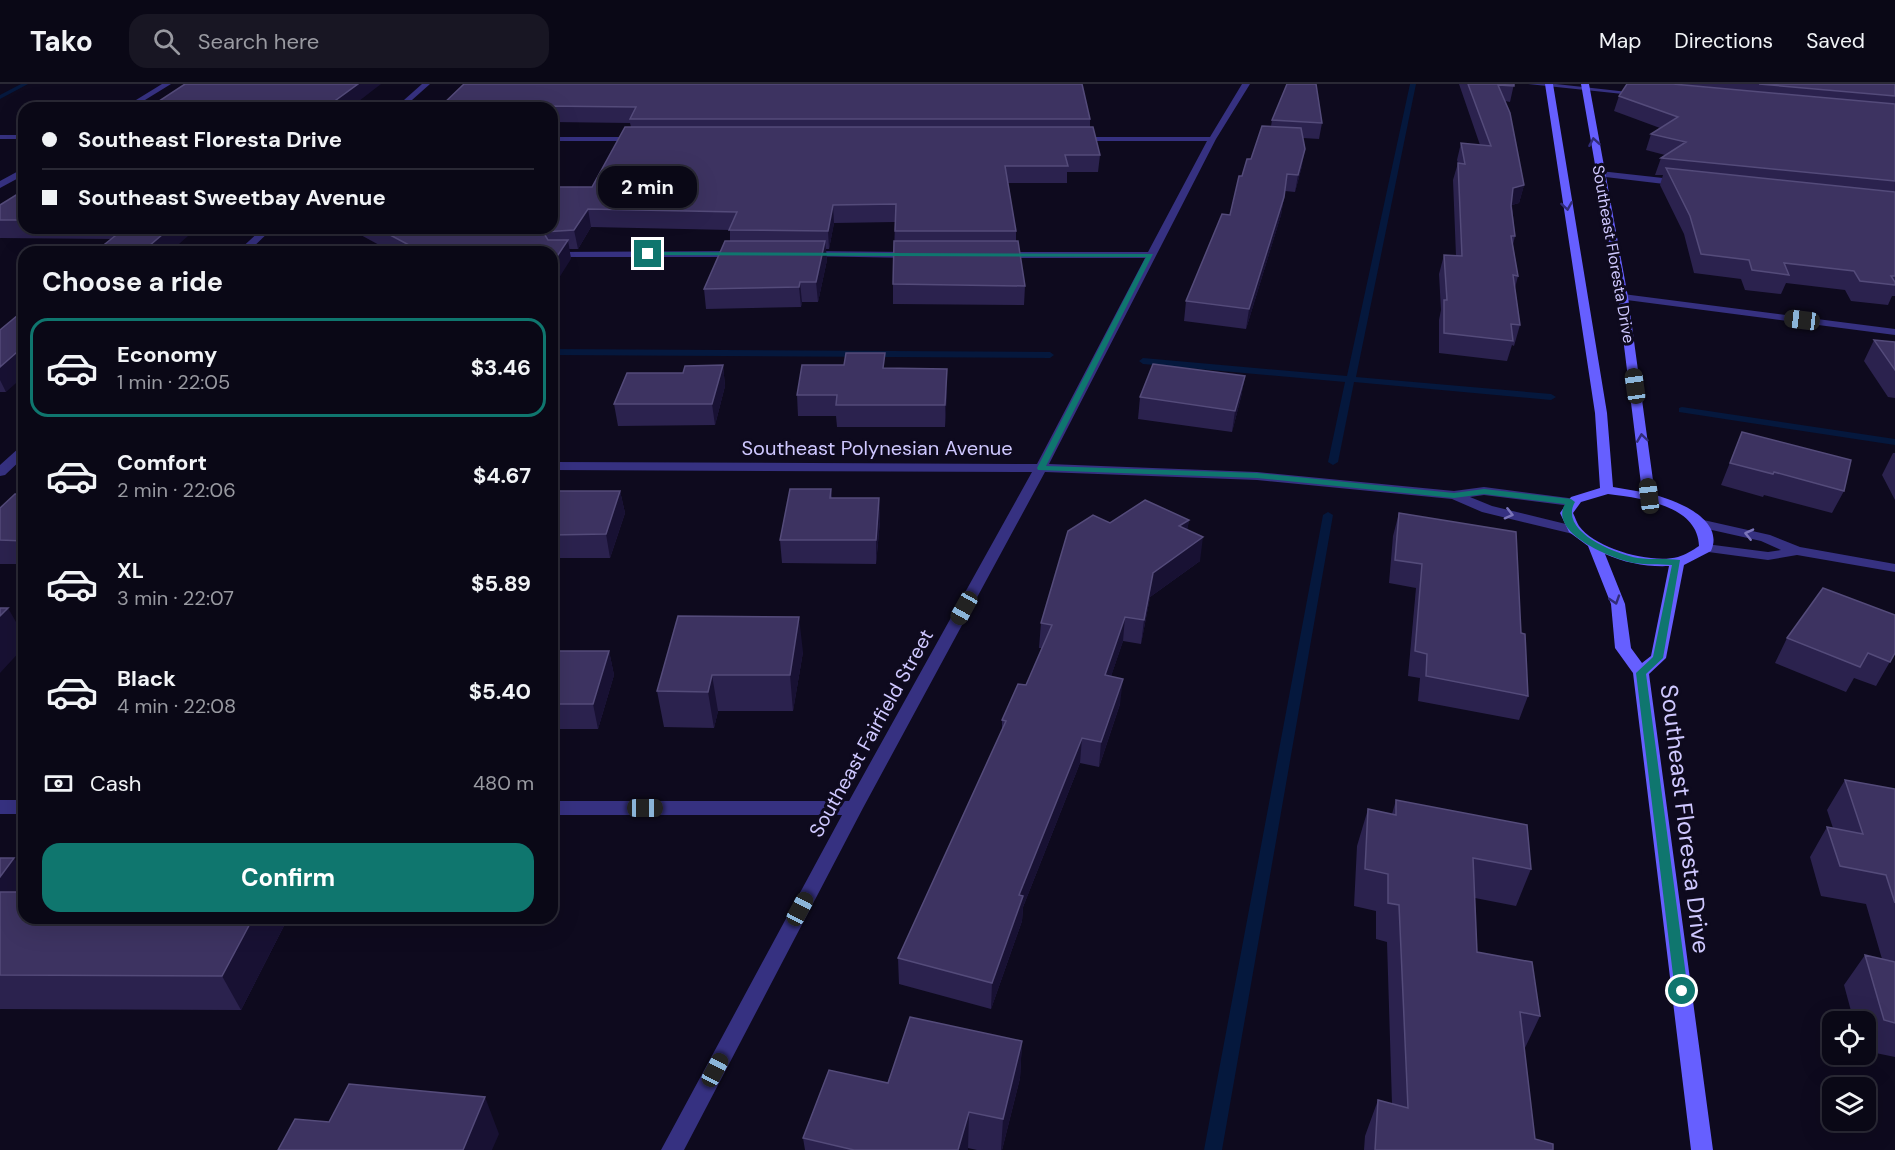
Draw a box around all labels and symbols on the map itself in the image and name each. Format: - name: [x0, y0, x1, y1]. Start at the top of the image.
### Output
- one-way arrow: [1589, 137, 1601, 146]
- street label: Southeast Floresta Drive: [1587, 163, 1640, 345]
- callout: 2 min: [598, 167, 698, 209]
- one-way arrow: [1560, 200, 1573, 210]
- route end: [634, 240, 661, 267]
- car: [1783, 309, 1821, 331]
- car: [1624, 367, 1646, 405]
- one-way arrow: [1636, 433, 1648, 443]
- street label: Southeast Polynesian Avenue: [741, 435, 1013, 461]
- car: [1638, 477, 1660, 515]
- one-way arrow: [1504, 507, 1514, 520]
- one-way arrow: [1744, 529, 1754, 542]
- car: [947, 588, 981, 628]
- one-way arrow: [1608, 594, 1621, 605]
- street label: Southeast Fairfield Street: [803, 624, 939, 842]
- street label: Southeast Floresta Drive: [1654, 683, 1717, 955]
- car: [627, 799, 663, 817]
- car: [784, 889, 816, 929]
- route start: [1668, 977, 1695, 1004]
- car: [699, 1050, 731, 1090]

